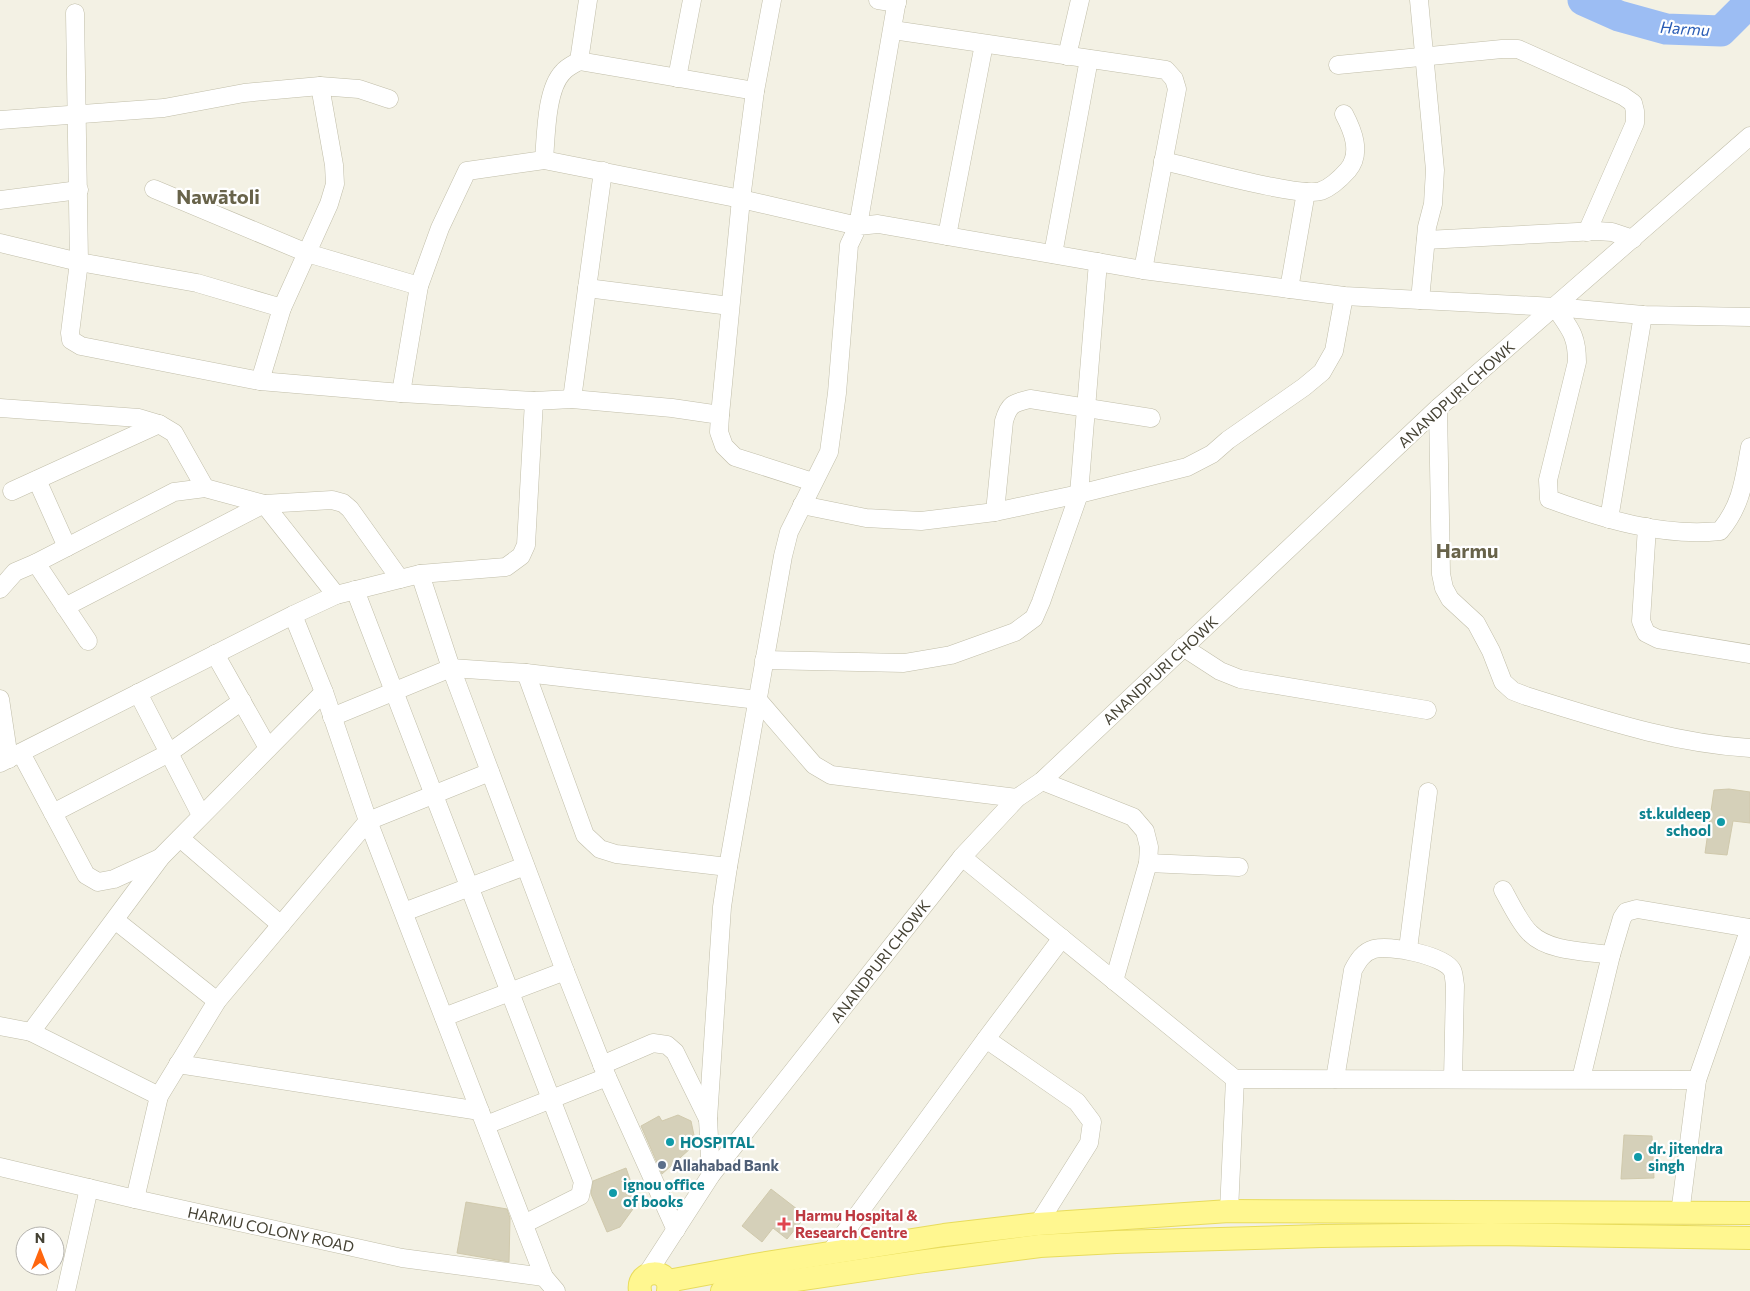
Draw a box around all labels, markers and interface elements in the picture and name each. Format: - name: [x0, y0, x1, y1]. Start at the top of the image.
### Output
- water label: Harmu: [1660, 17, 1710, 39]
- district label: Nawātoli: [176, 184, 260, 208]
- street label: ANANDPURI CHOWK: [1394, 337, 1518, 451]
- district label: Harmu: [1436, 538, 1498, 562]
- street label: ANANDPURI CHOWK: [1099, 612, 1221, 728]
- place label: st.kuldeep school: [1639, 804, 1711, 839]
- marker: st.kuldeep school: [1715, 816, 1727, 828]
- street label: ANANDPURI CHOWK: [827, 896, 933, 1026]
- place label: HOSPITAL: [680, 1133, 755, 1151]
- marker: HOSPITAL: [664, 1136, 676, 1148]
- place label: dr. jitendra singh: [1648, 1139, 1723, 1174]
- marker: dr. jitendra singh: [1632, 1151, 1644, 1163]
- place label: Allahabad Bank: [672, 1156, 779, 1174]
- marker: Allahabad Bank: [656, 1159, 668, 1171]
- place label: ignou office of books: [623, 1175, 705, 1210]
- marker: ignou office of books: [607, 1187, 619, 1199]
- street label: HARMU COLONY ROAD: [186, 1203, 356, 1255]
- place label: Harmu Hospital & Research Centre: [795, 1206, 918, 1241]
- marker: Harmu Hospital & Research Centre: [777, 1217, 791, 1231]
- north arrow: [15, 1226, 65, 1276]
- text: N: [35, 1229, 45, 1246]

